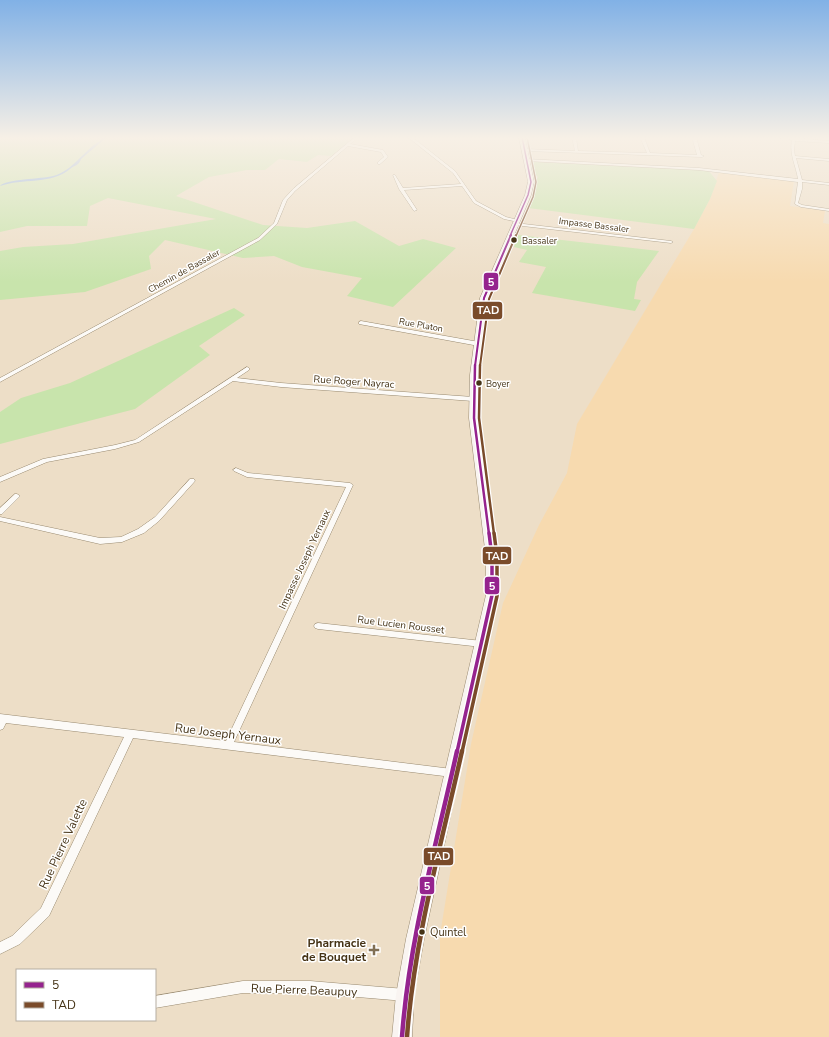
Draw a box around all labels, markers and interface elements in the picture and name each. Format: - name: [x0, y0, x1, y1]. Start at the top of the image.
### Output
- street label: Impasse Bassaler: [558, 215, 631, 235]
- marker: Bassaler: [509, 235, 519, 245]
- place label: Bassaler: [522, 235, 558, 247]
- street label: Chemin de Bassaler: [146, 246, 223, 296]
- line badge: 5: [483, 272, 499, 291]
- text: 5: [488, 275, 495, 290]
- line badge: TAD: [472, 301, 503, 320]
- text: TAD: [477, 303, 499, 318]
- street label: Rue Platon: [398, 315, 444, 335]
- street label: Rue Roger Nayrac: [313, 372, 395, 392]
- marker: Boyer: [474, 378, 484, 388]
- place label: Boyer: [486, 378, 510, 390]
- street label: Impasse Joseph Yernaux: [276, 507, 335, 612]
- line badge: TAD: [482, 546, 512, 565]
- text: TAD: [486, 549, 508, 564]
- line badge: 5: [484, 576, 500, 595]
- text: 5: [489, 579, 496, 594]
- street label: Rue Lucien Rousset: [356, 613, 446, 637]
- street label: Rue Joseph Yernaux: [174, 720, 283, 749]
- street label: Rue Pierre Valette: [35, 797, 91, 891]
- line badge: TAD: [423, 847, 454, 866]
- text: TAD: [428, 849, 450, 864]
- line badge: 5: [419, 876, 435, 895]
- text: 5: [424, 879, 431, 894]
- place label: Quintel: [430, 925, 467, 940]
- marker: Quintel: [417, 927, 427, 937]
- place label: Pharmacie de Bouquet: [302, 935, 366, 965]
- marker: Pharmacie de Bouquet: [369, 945, 379, 955]
- legend: [16, 969, 156, 1021]
- text: 5: [52, 977, 59, 993]
- street label: Rue Pierre Beaupuy: [251, 980, 358, 1000]
- text: TAD: [52, 997, 76, 1013]

